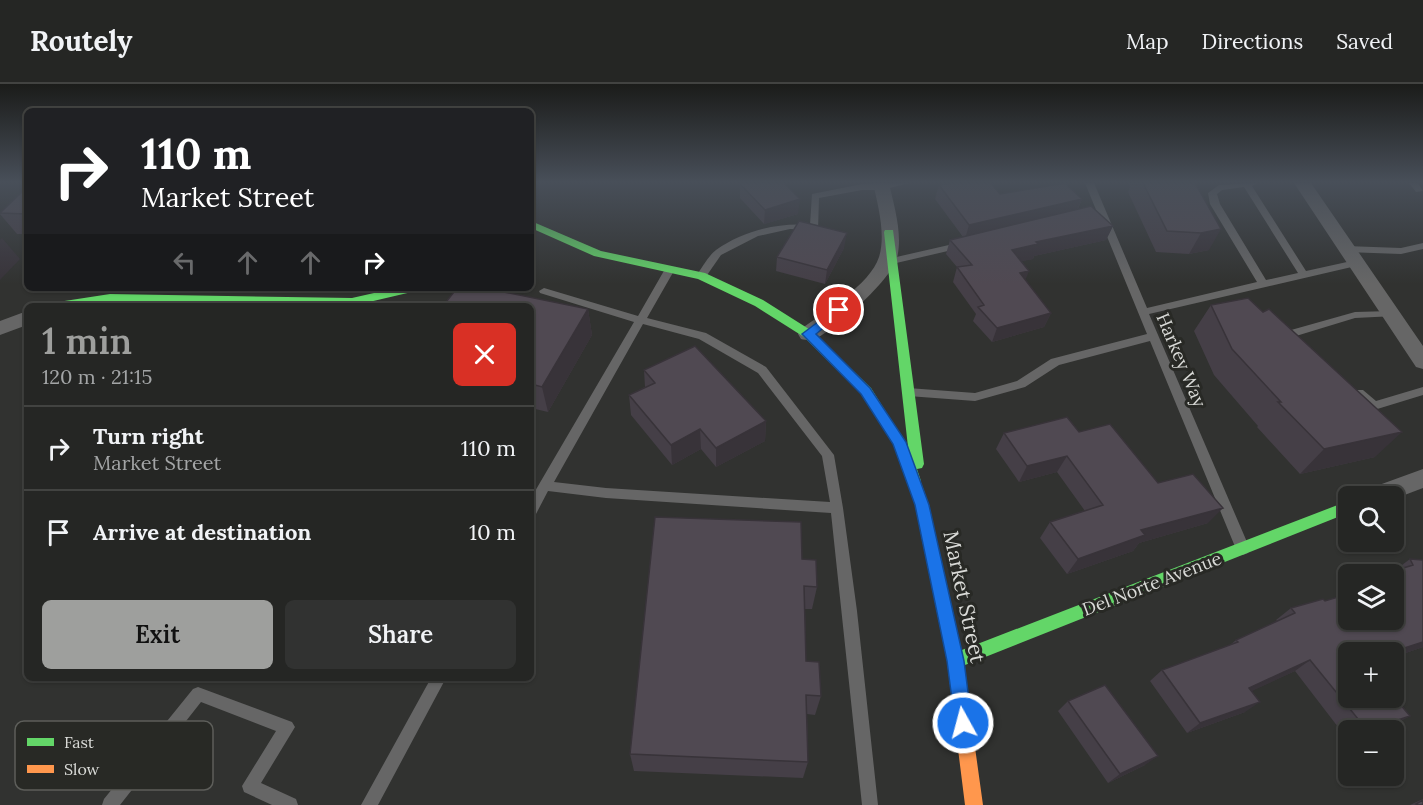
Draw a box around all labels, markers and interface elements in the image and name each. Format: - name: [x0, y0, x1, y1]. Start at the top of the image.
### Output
- text: Routely: [30, 23, 132, 59]
- text: Map: [1126, 28, 1169, 55]
- text: Directions: [1202, 28, 1303, 55]
- text: Saved: [1336, 28, 1393, 55]
- text: 110 m: [141, 127, 252, 181]
- icon: right: [42, 132, 120, 210]
- text: Market Street: [141, 180, 314, 214]
- icon: left: [168, 246, 201, 279]
- icon: ahead: [231, 246, 264, 279]
- icon: ahead: [294, 246, 327, 279]
- icon: right: [357, 246, 390, 279]
- pin: [813, 284, 864, 335]
- icon: arrive: [822, 293, 855, 326]
- street label: Harkey Way: [1151, 309, 1212, 411]
- text: 1 min: [42, 318, 132, 364]
- button: close: [453, 323, 516, 386]
- text: 120 m · 21:15: [42, 364, 152, 389]
- text: Turn right: [93, 422, 204, 450]
- icon: right: [42, 432, 75, 465]
- text: 110 m: [461, 434, 516, 462]
- text: Market Street: [93, 450, 221, 475]
- map controls: [1338, 486, 1404, 786]
- button: search: [1338, 486, 1404, 552]
- icon: arrive: [42, 516, 75, 549]
- text: Arrive at destination: [93, 518, 311, 546]
- text: 10 m: [469, 518, 516, 546]
- street label: Market Street: [937, 528, 992, 666]
- street label: Del Norte Avenue: [1079, 546, 1225, 621]
- button: layers: [1338, 564, 1404, 630]
- button: Exit: [42, 600, 273, 669]
- button: Share: [285, 600, 516, 669]
- button: +: [1338, 642, 1404, 708]
- position arrow: [931, 691, 995, 755]
- button: −: [1338, 720, 1404, 786]
- legend: [15, 721, 213, 790]
- text: Fast: [64, 732, 95, 752]
- text: Slow: [64, 759, 100, 779]

